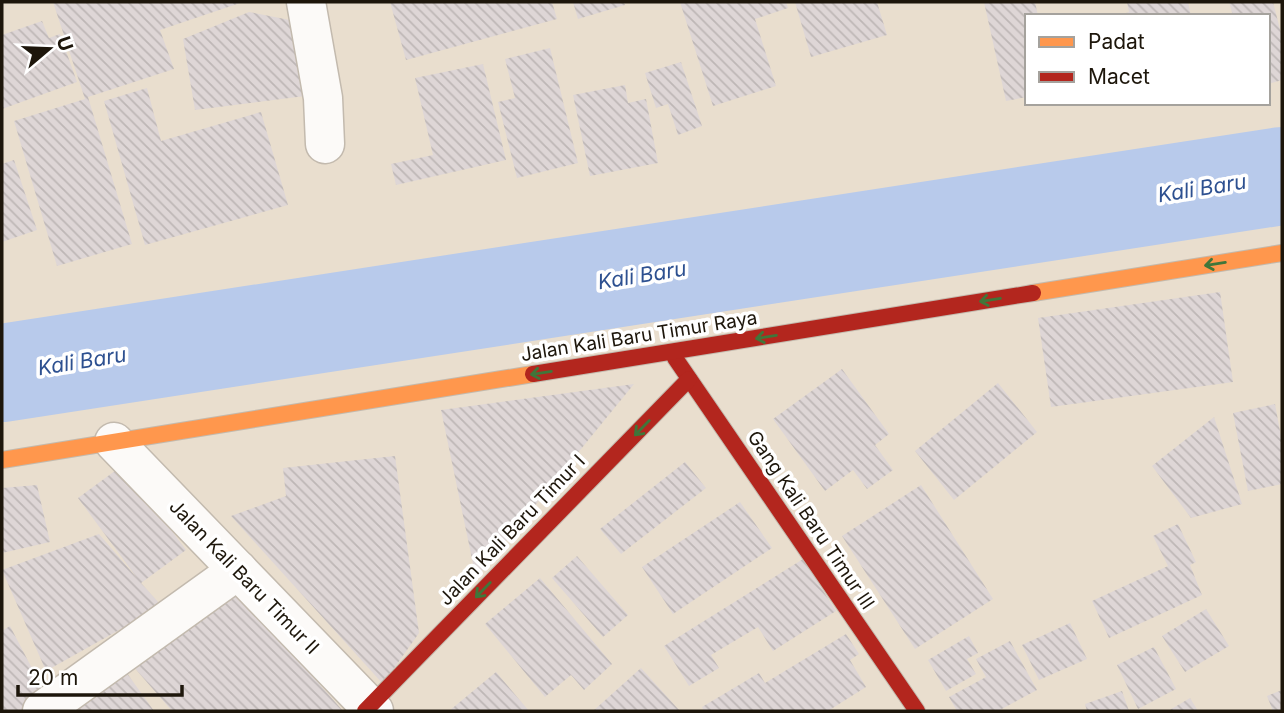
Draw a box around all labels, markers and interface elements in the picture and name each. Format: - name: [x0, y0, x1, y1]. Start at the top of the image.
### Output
- north arrow: [14, 14, 84, 84]
- legend: [1025, 14, 1270, 105]
- text: Padat: [1088, 29, 1145, 54]
- text: U: [51, 33, 78, 54]
- text: Macet: [1088, 64, 1150, 89]
- water label: Kali Baru: [1156, 169, 1248, 207]
- water label: Kali Baru: [596, 256, 688, 294]
- one-way arrow: [1204, 258, 1227, 271]
- one-way arrow: [979, 294, 1002, 307]
- street label: Jalan Kali Baru Timur Raya: [519, 306, 759, 366]
- one-way arrow: [755, 330, 778, 343]
- water label: Kali Baru: [36, 342, 128, 380]
- one-way arrow: [530, 367, 553, 380]
- one-way arrow: [633, 419, 650, 436]
- street label: Gang Kali Baru Timur III: [743, 426, 879, 614]
- street label: Jalan Kali Baru Timur I: [434, 450, 590, 610]
- street label: Jalan Kali Baru Timur II: [164, 495, 324, 659]
- one-way arrow: [474, 582, 491, 599]
- scale bar: [18, 654, 182, 698]
- text: 20 m: [28, 665, 78, 690]

